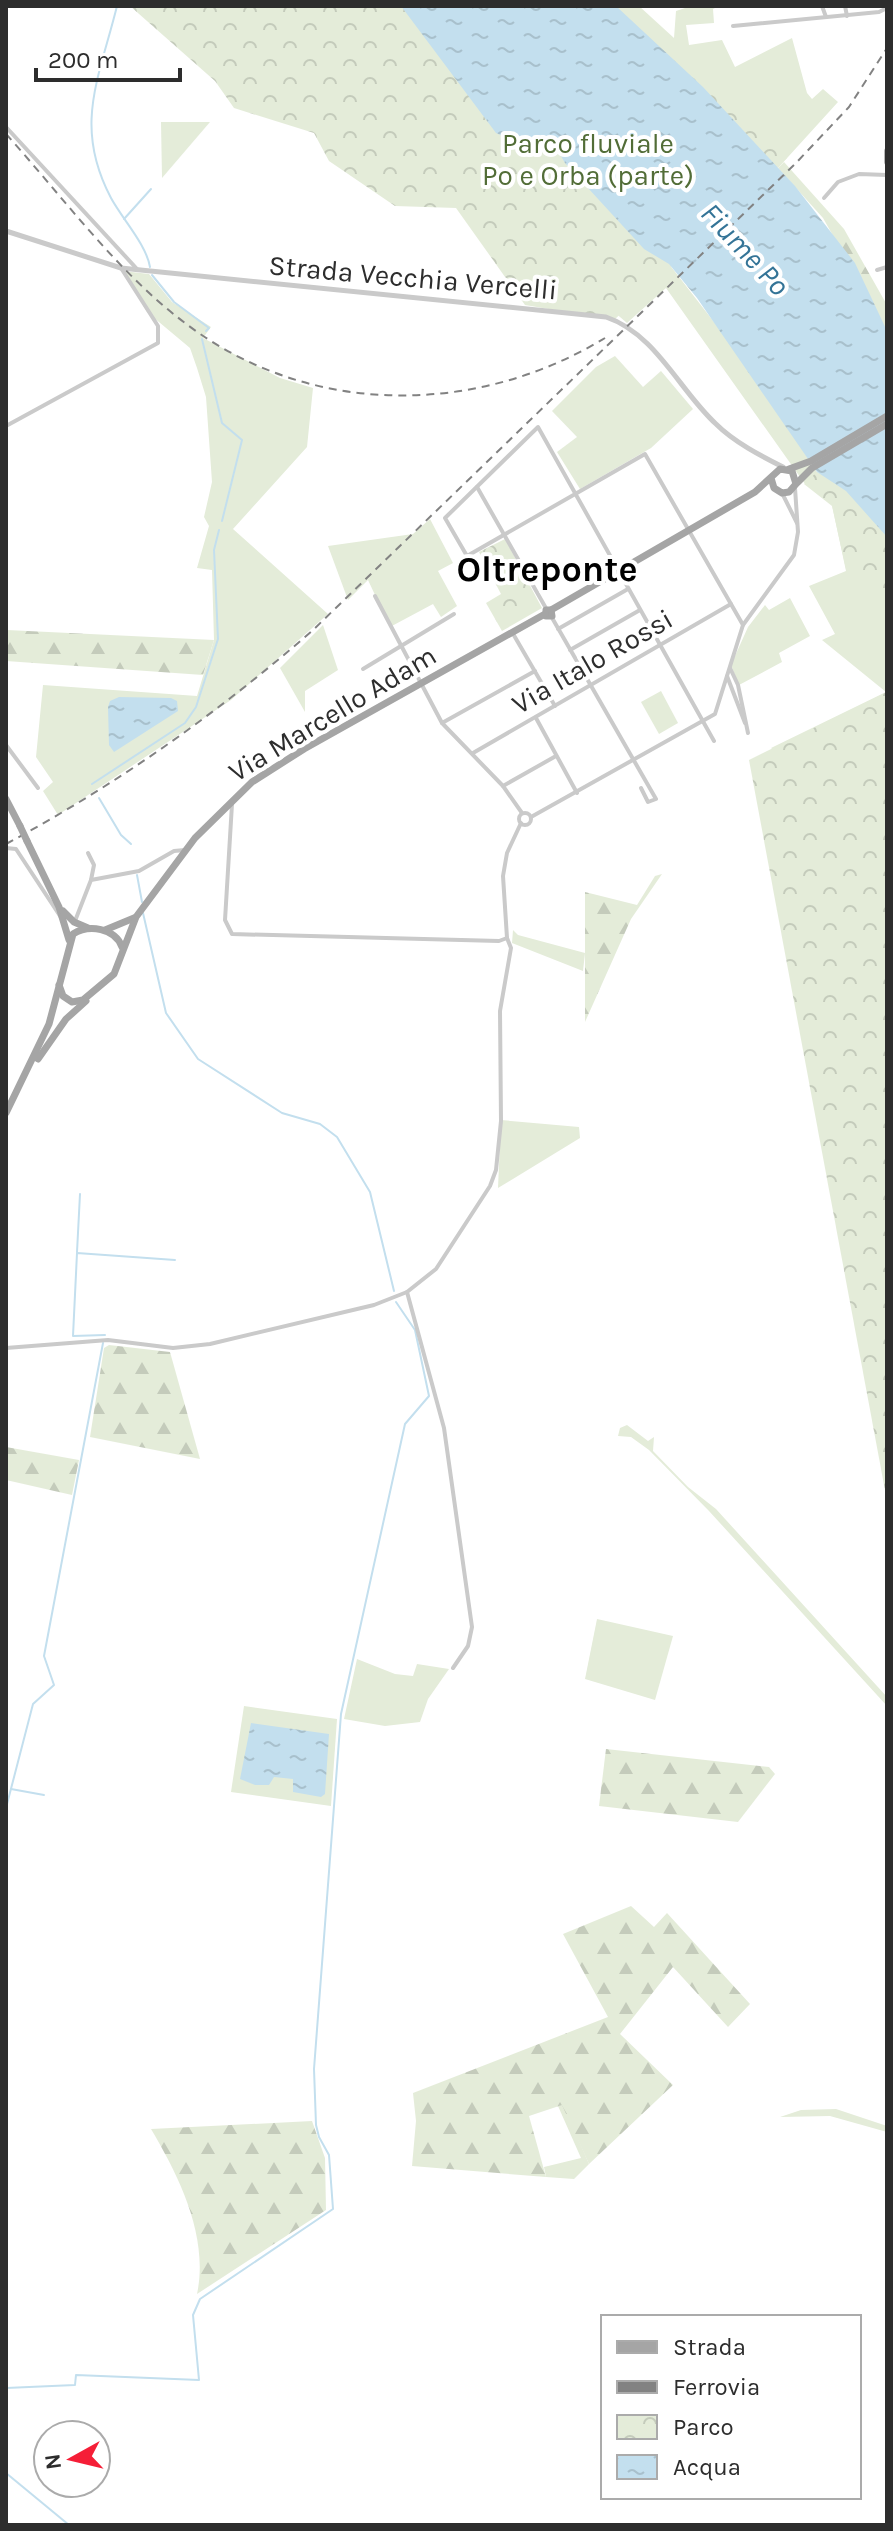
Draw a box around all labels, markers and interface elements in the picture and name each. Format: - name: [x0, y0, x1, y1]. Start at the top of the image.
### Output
- scale bar: [36, 32, 180, 82]
- text: 200 m: [48, 46, 119, 74]
- park label: Parco fluviale Po e Orba (parte): [482, 127, 694, 192]
- water label: Fiume Po: [693, 195, 797, 303]
- street label: Strada Vecchia Vercelli: [267, 248, 558, 307]
- district label: Oltreponte: [457, 548, 638, 590]
- street label: Via Italo Rossi: [506, 602, 678, 721]
- street label: Via Marcello Adam: [223, 638, 442, 788]
- legend: [601, 2315, 861, 2499]
- text: Strada: [673, 2333, 746, 2361]
- text: Ferrovia: [673, 2373, 760, 2401]
- text: Parco: [673, 2413, 734, 2441]
- north arrow: [32, 2419, 112, 2499]
- text: N: [39, 2452, 67, 2471]
- text: Acqua: [673, 2453, 741, 2481]

